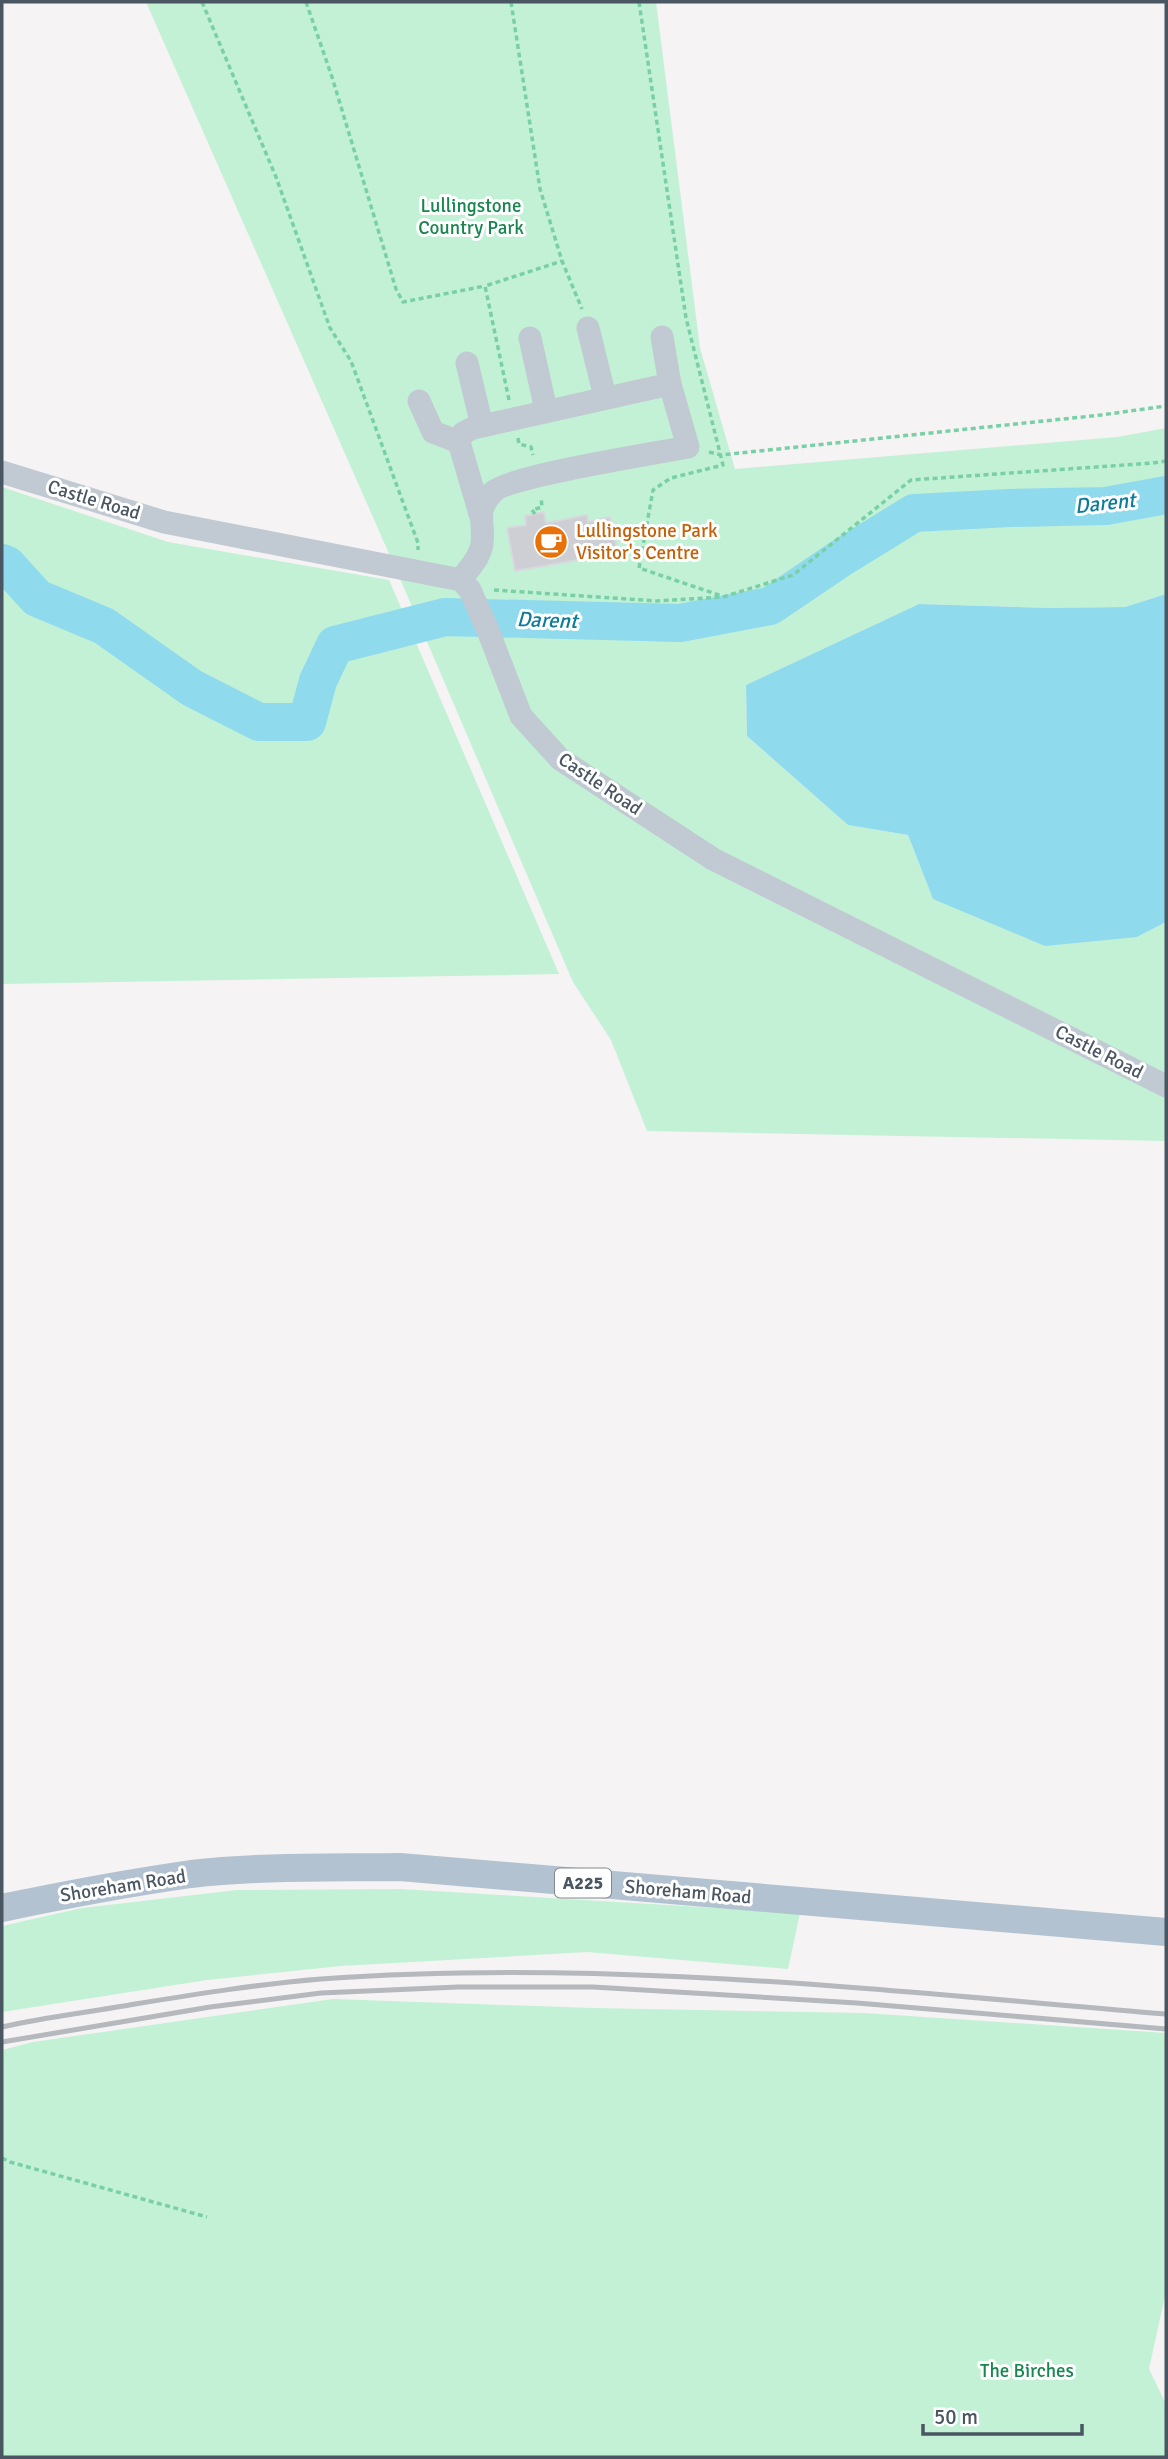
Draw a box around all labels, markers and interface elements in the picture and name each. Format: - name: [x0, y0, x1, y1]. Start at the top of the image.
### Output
- park label: Lullingstone Country Park: [418, 194, 524, 240]
- street label: Castle Road: [45, 475, 143, 525]
- water label: Darent: [1073, 487, 1139, 519]
- place label: Lullingstone Park Visitor's Centre: [576, 519, 718, 565]
- cafe icon: Lullingstone Park Visitor's Centre: [532, 523, 570, 561]
- water label: Darent: [516, 606, 580, 634]
- street label: Castle Road: [554, 747, 646, 821]
- street label: Castle Road: [1051, 1020, 1147, 1084]
- street label: Shoreham Road: [58, 1864, 188, 1908]
- road number: A225: [555, 1868, 611, 1898]
- street label: Shoreham Road: [624, 1875, 752, 1909]
- park label: The Birches: [980, 2359, 1074, 2383]
- scale bar: [923, 2392, 1082, 2436]
- text: 50 m: [934, 2404, 978, 2430]

